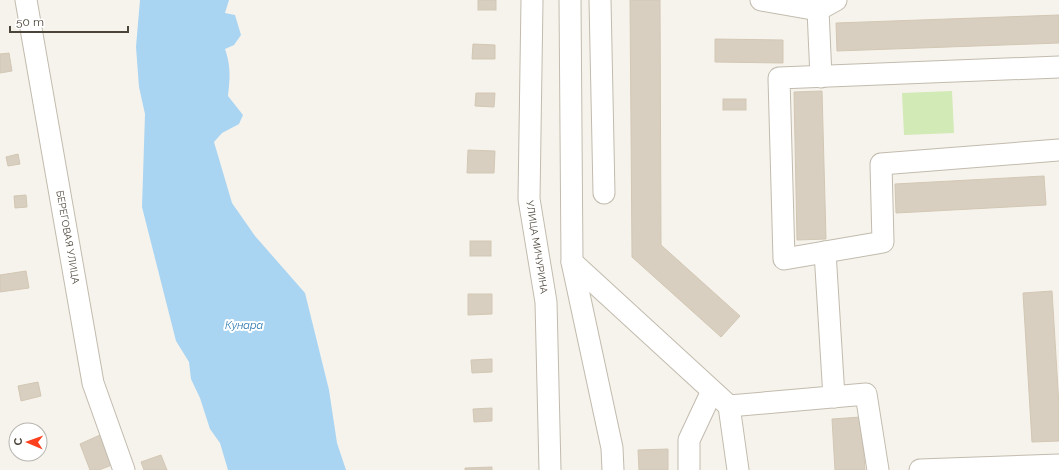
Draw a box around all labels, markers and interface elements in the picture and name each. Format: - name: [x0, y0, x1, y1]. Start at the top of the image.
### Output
- scale bar: [10, 8, 128, 34]
- text: 50 m: [16, 15, 44, 29]
- street label: БЕРЕГОВАЯ УЛИЦА: [54, 189, 82, 285]
- street label: УЛИЦА МИЧУРИНА: [524, 200, 550, 295]
- water label: Кунара: [225, 319, 263, 332]
- north arrow: [8, 422, 48, 462]
- text: С: [12, 437, 25, 446]

